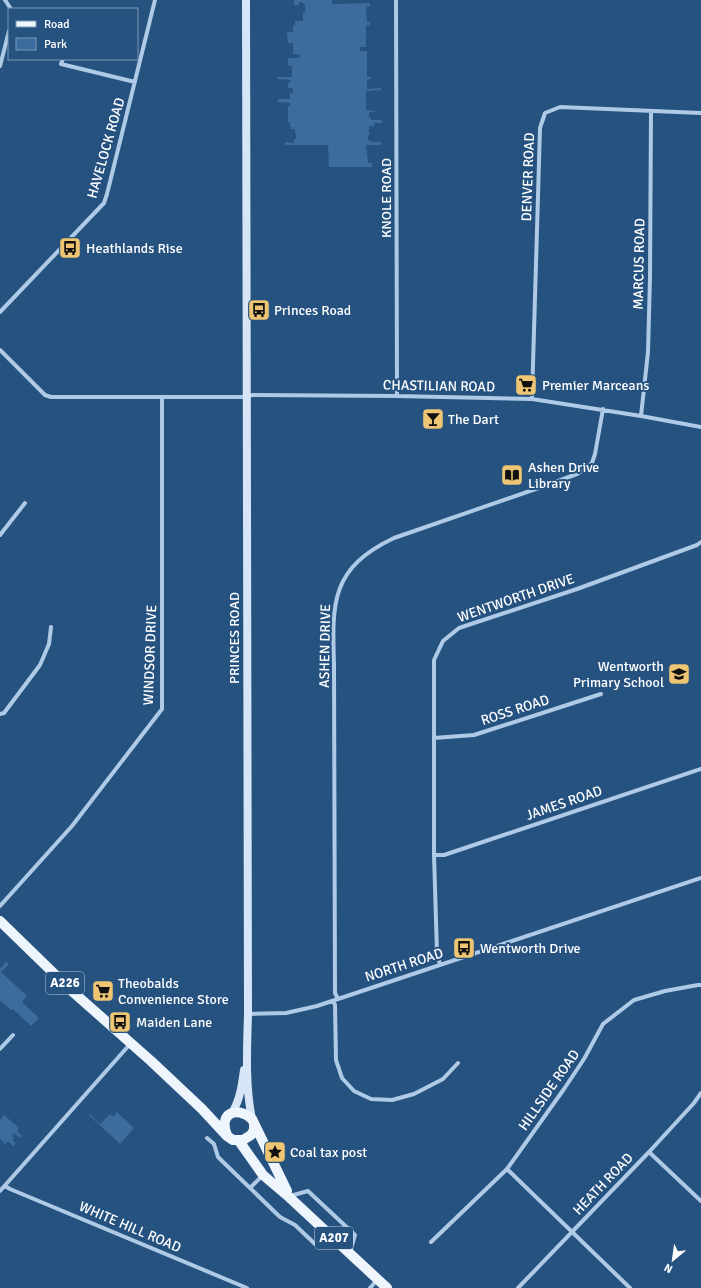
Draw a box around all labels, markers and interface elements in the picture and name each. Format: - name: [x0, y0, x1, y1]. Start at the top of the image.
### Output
- legend: [8, 8, 138, 60]
- text: Road: [44, 17, 70, 32]
- text: Park: [44, 37, 67, 52]
- street label: HAVELOCK ROAD: [83, 96, 129, 200]
- street label: DENVER ROAD: [518, 132, 538, 222]
- street label: KNOLE ROAD: [378, 158, 395, 238]
- street label: MARCUS ROAD: [630, 218, 648, 310]
- bus stop icon: Heathlands Rise: [57, 235, 83, 261]
- place label: Heathlands Rise: [86, 240, 183, 257]
- bus stop icon: Princes Road: [246, 297, 272, 323]
- place label: Princes Road: [274, 302, 351, 319]
- supermarket icon: Premier Marceans: [513, 372, 539, 398]
- street label: CHASTILIAN ROAD: [383, 377, 495, 395]
- place label: Premier Marceans: [542, 377, 649, 394]
- bar icon: The Dart: [420, 406, 446, 432]
- place label: The Dart: [448, 411, 499, 428]
- place label: Ashen Drive Library: [528, 459, 599, 492]
- library icon: Ashen Drive Library: [499, 462, 525, 488]
- street label: WENTWORTH DRIVE: [455, 570, 577, 626]
- street label: PRINCES ROAD: [226, 592, 243, 684]
- street label: WINDSOR DRIVE: [140, 604, 160, 706]
- street label: ASHEN DRIVE: [316, 604, 334, 688]
- place label: Wentworth Primary School: [573, 658, 664, 691]
- school or university icon: Wentworth Primary School: [666, 661, 692, 687]
- street label: ROSS ROAD: [479, 691, 551, 729]
- street label: JAMES ROAD: [524, 782, 604, 824]
- bus stop icon: Wentworth Drive: [451, 935, 477, 961]
- place label: Wentworth Drive: [480, 940, 581, 957]
- street label: NORTH ROAD: [363, 944, 445, 986]
- road number: A226: [46, 972, 84, 994]
- place label: Theobalds Convenience Store: [118, 975, 229, 1008]
- supermarket icon: Theobalds Convenience Store: [90, 978, 116, 1004]
- bus stop icon: Maiden Lane: [107, 1009, 133, 1035]
- place label: Maiden Lane: [136, 1014, 212, 1031]
- street label: HILLSIDE ROAD: [515, 1046, 583, 1134]
- place icon: Coal tax post: [262, 1139, 288, 1165]
- place label: Coal tax post: [290, 1144, 367, 1161]
- street label: HEATH ROAD: [569, 1150, 637, 1218]
- street label: WHITE HILL ROAD: [76, 1198, 184, 1256]
- road number: A207: [315, 1227, 353, 1249]
- north arrow: [653, 1240, 693, 1280]
- text: N: [662, 1261, 675, 1276]

